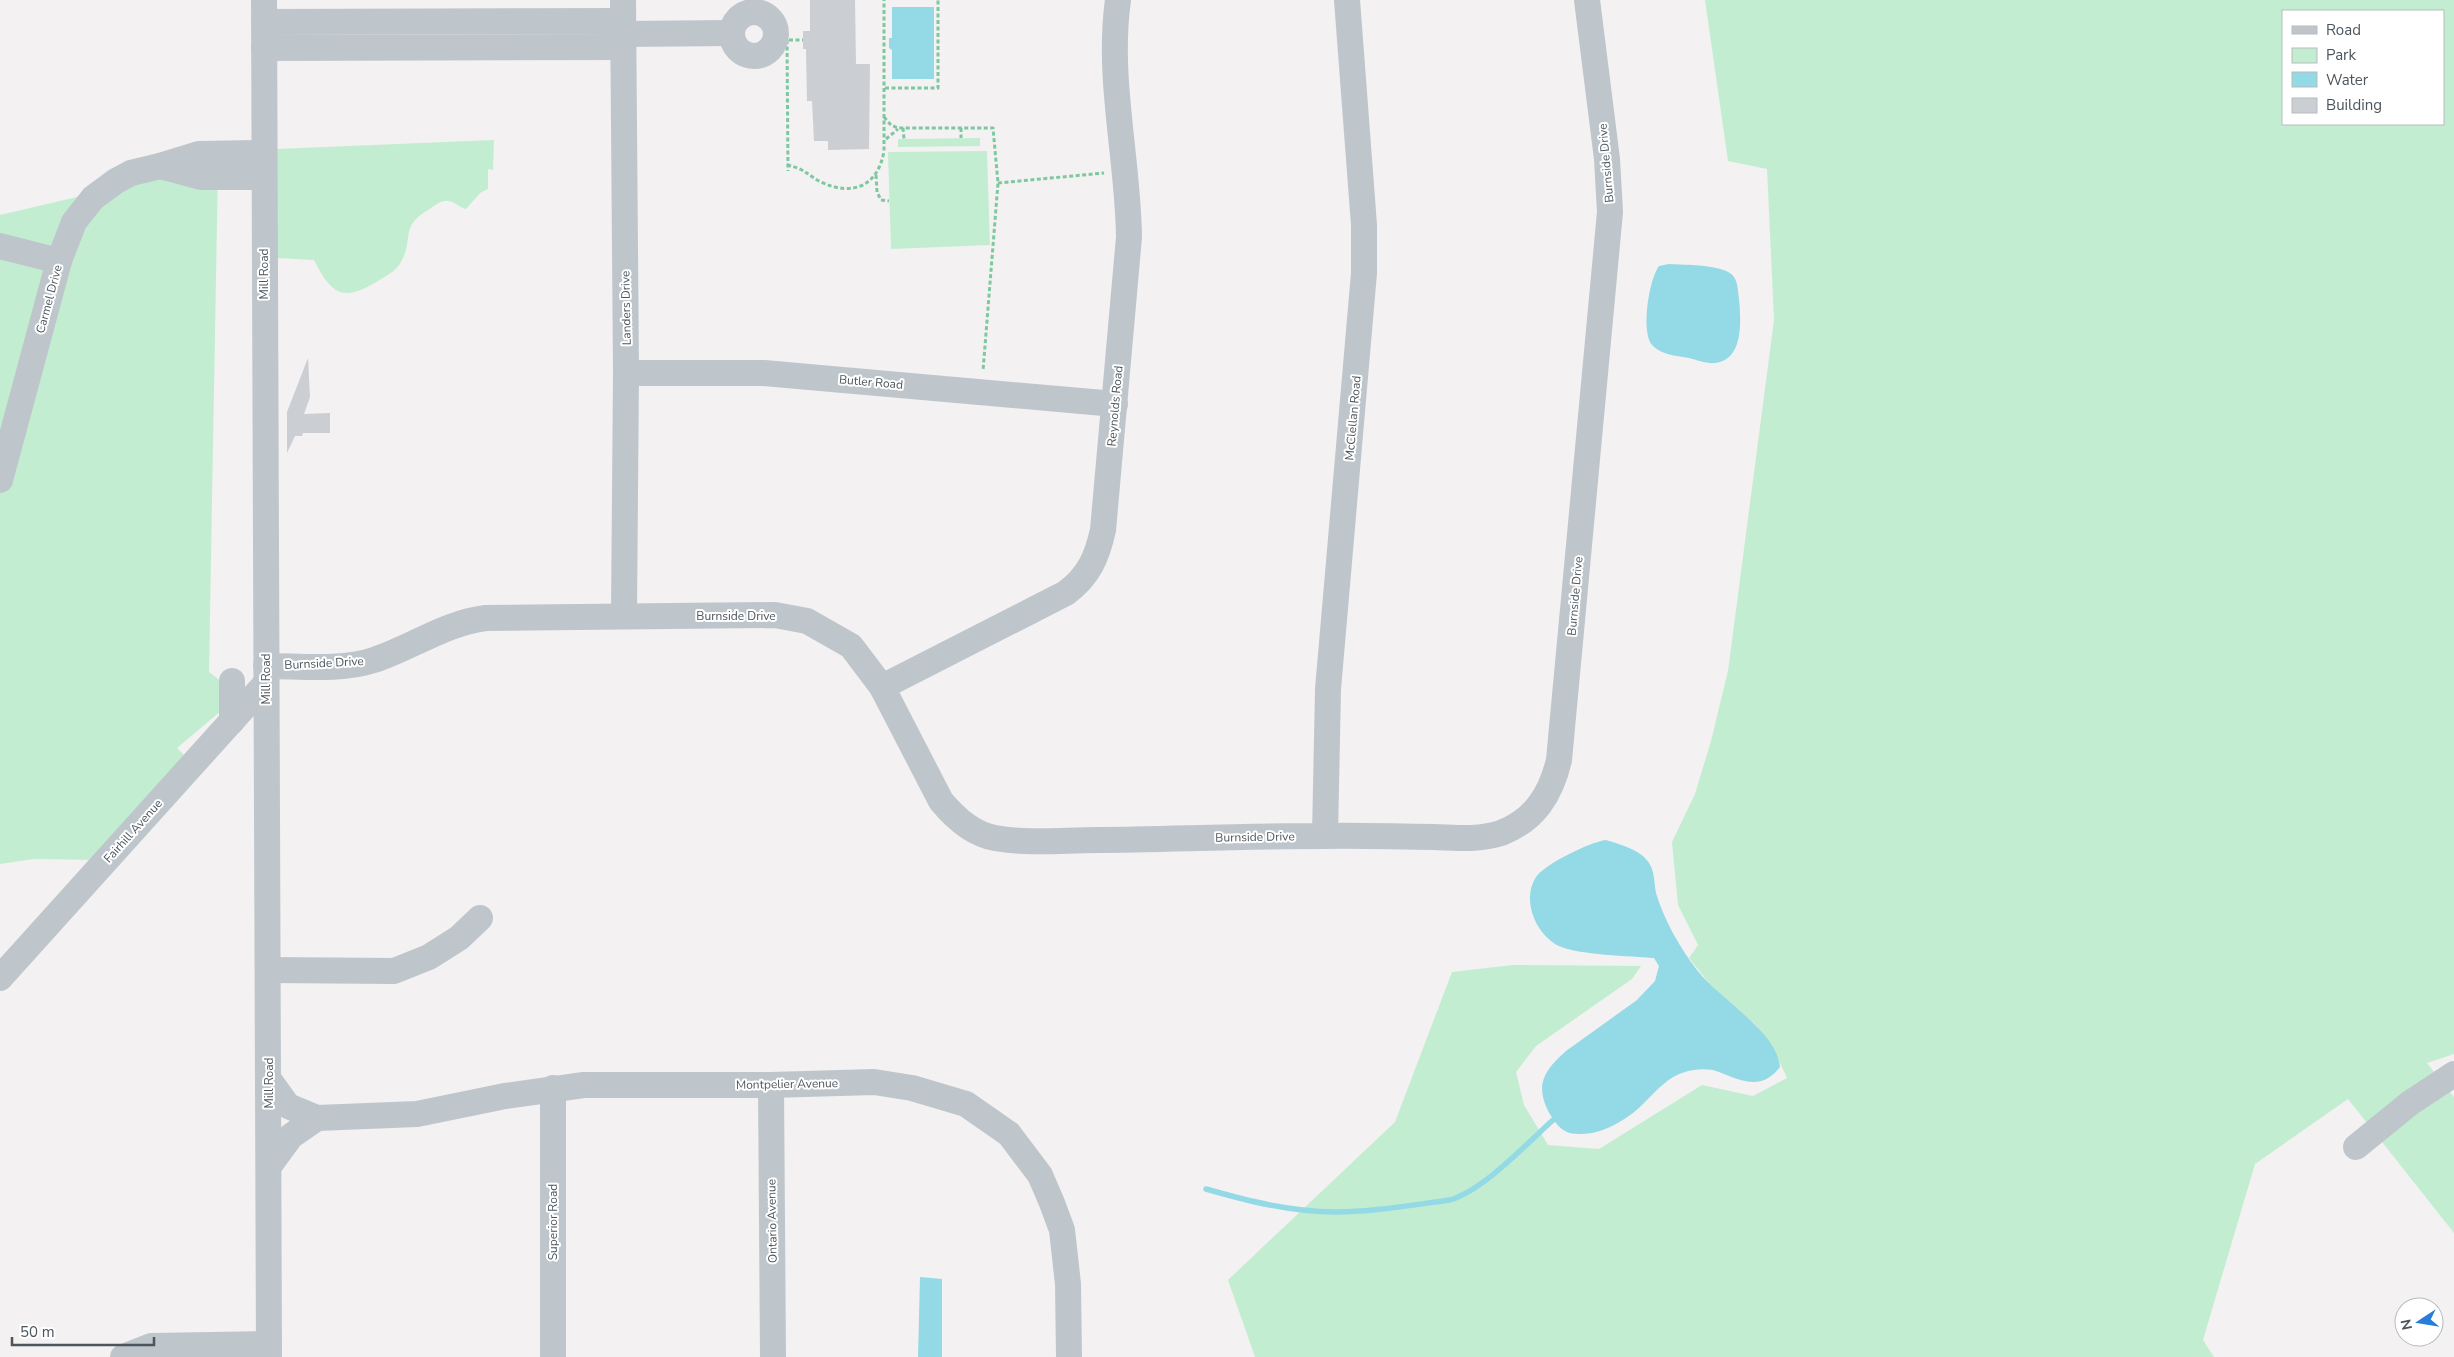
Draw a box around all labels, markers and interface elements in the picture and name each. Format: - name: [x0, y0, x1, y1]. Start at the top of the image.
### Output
- legend: [2282, 10, 2444, 125]
- text: Road: [2326, 20, 2361, 40]
- text: Park: [2326, 45, 2356, 65]
- text: Water: [2326, 70, 2369, 90]
- text: Building: [2326, 95, 2382, 115]
- street label: Burnside Drive: [1595, 123, 1617, 203]
- street label: Mill Road: [256, 248, 272, 300]
- street label: Carmel Drive: [32, 263, 66, 335]
- street label: Landers Drive: [617, 271, 635, 345]
- street label: Reynolds Road: [1103, 365, 1127, 447]
- street label: Butler Road: [838, 371, 904, 393]
- street label: McClellan Road: [1341, 375, 1365, 461]
- street label: Burnside Drive: [1564, 556, 1586, 636]
- street label: Burnside Drive: [696, 608, 776, 624]
- street label: Mill Road: [258, 653, 274, 705]
- street label: Burnside Drive: [284, 653, 364, 673]
- street label: Fairhill Avenue: [100, 796, 166, 866]
- street label: Burnside Drive: [1215, 828, 1295, 846]
- street label: Mill Road: [261, 1057, 277, 1109]
- street label: Montpelier Avenue: [736, 1075, 838, 1093]
- street label: Ontario Avenue: [763, 1179, 781, 1263]
- street label: Superior Road: [545, 1184, 561, 1260]
- north arrow: [2394, 1297, 2444, 1347]
- scale bar: [12, 1314, 155, 1346]
- text: N: [2396, 1317, 2417, 1332]
- text: 50 m: [20, 1322, 55, 1342]

